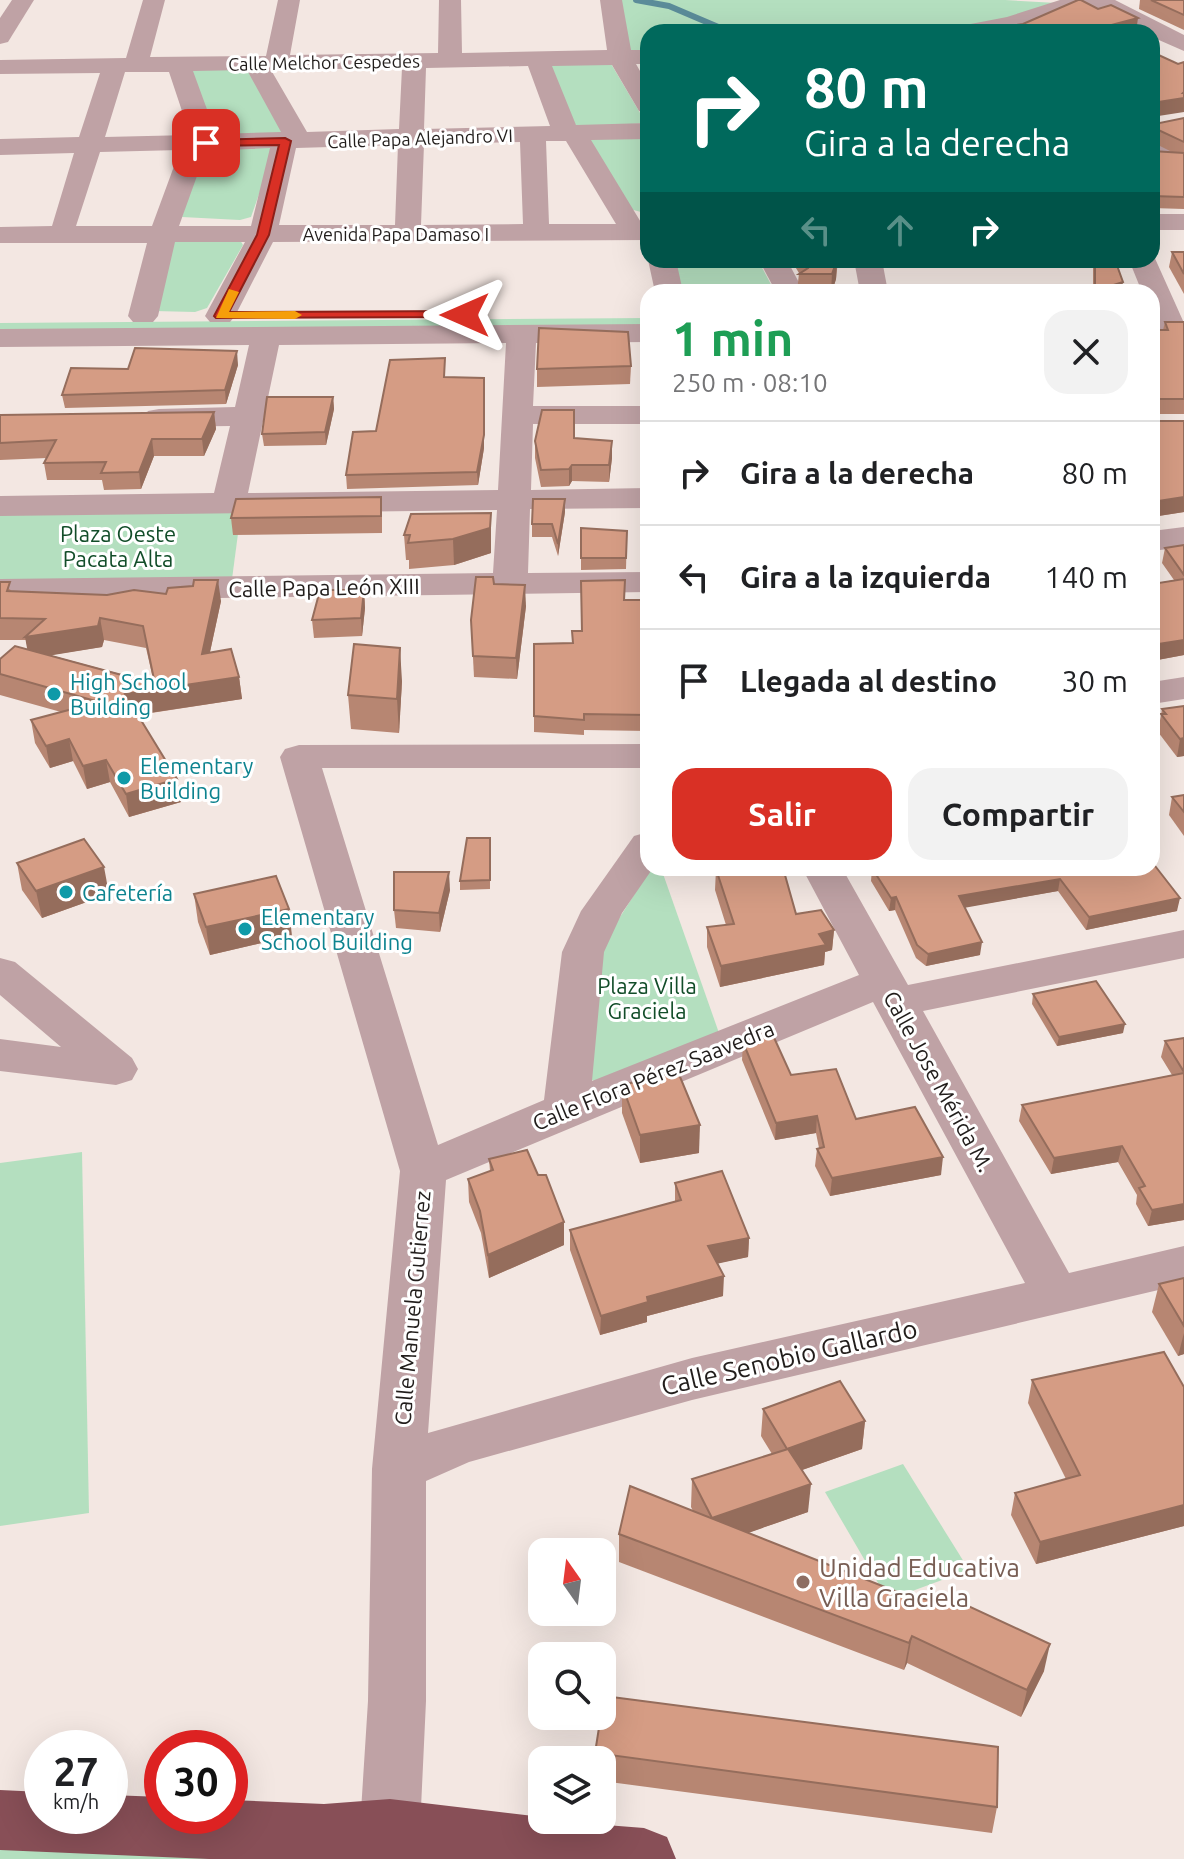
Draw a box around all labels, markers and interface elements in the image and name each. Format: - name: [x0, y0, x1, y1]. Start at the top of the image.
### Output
- street label: Calle Melchor Cespedes: [228, 50, 420, 74]
- icon: right: [672, 56, 776, 160]
- text: 80 m: [804, 56, 929, 119]
- pin: [172, 109, 240, 177]
- icon: arrive: [184, 121, 228, 165]
- text: Gira a la derecha: [804, 122, 1070, 163]
- street label: Calle Papa Alejandro VI: [327, 125, 513, 151]
- icon: left: [794, 208, 838, 252]
- icon: ahead: [878, 208, 922, 252]
- icon: right: [962, 208, 1006, 252]
- street label: Avenida Papa Damaso I: [303, 224, 489, 244]
- position arrow: [423, 273, 507, 357]
- button: close: [1044, 310, 1128, 394]
- text: 1 min: [672, 311, 793, 365]
- text: 250 m · 08:10: [672, 368, 828, 397]
- icon: right: [672, 451, 716, 495]
- text: Gira a la derecha: [740, 456, 974, 490]
- text: 80 m: [1061, 456, 1128, 490]
- park label: Plaza Oeste Pacata Alta: [60, 521, 176, 571]
- icon: left: [672, 555, 716, 599]
- text: Gira a la izquierda: [740, 560, 991, 594]
- text: 140 m: [1044, 560, 1128, 594]
- street label: Calle Papa León XIII: [228, 573, 420, 601]
- icon: arrive: [672, 659, 716, 703]
- text: Llegada al destino: [740, 664, 997, 698]
- text: 30 m: [1061, 664, 1128, 698]
- place label: High School Building: [70, 669, 187, 719]
- marker: High School Building: [45, 685, 63, 703]
- place label: Elementary Building: [140, 753, 254, 803]
- button: Salir: [672, 768, 892, 860]
- button: Compartir: [908, 768, 1128, 860]
- marker: Elementary Building: [115, 769, 133, 787]
- place label: Cafetería: [82, 880, 173, 905]
- marker: Cafetería: [57, 883, 75, 901]
- place label: Elementary School Building: [261, 904, 413, 954]
- marker: Elementary School Building: [236, 920, 254, 938]
- park label: Plaza Villa Graciela: [597, 973, 697, 1023]
- street label: Calle Jose Mérida M.: [879, 986, 999, 1176]
- street label: Calle Flora Pérez Saavedra: [529, 1015, 777, 1135]
- street label: Calle Manuela Gutierrez: [389, 1190, 435, 1426]
- street label: Calle Senobio Gallardo: [658, 1313, 920, 1401]
- north arrow: [528, 1538, 616, 1626]
- map controls: [528, 1538, 616, 1834]
- place label: Unidad Educativa Villa Graciela: [819, 1553, 1020, 1612]
- marker: Unidad Educativa Villa Graciela: [794, 1573, 812, 1591]
- button: search: [528, 1642, 616, 1730]
- speed limit sign: 30: [144, 1730, 248, 1834]
- button: layers: [528, 1746, 616, 1834]
- text: 27: [53, 1749, 99, 1794]
- text: km/h: [53, 1790, 99, 1813]

